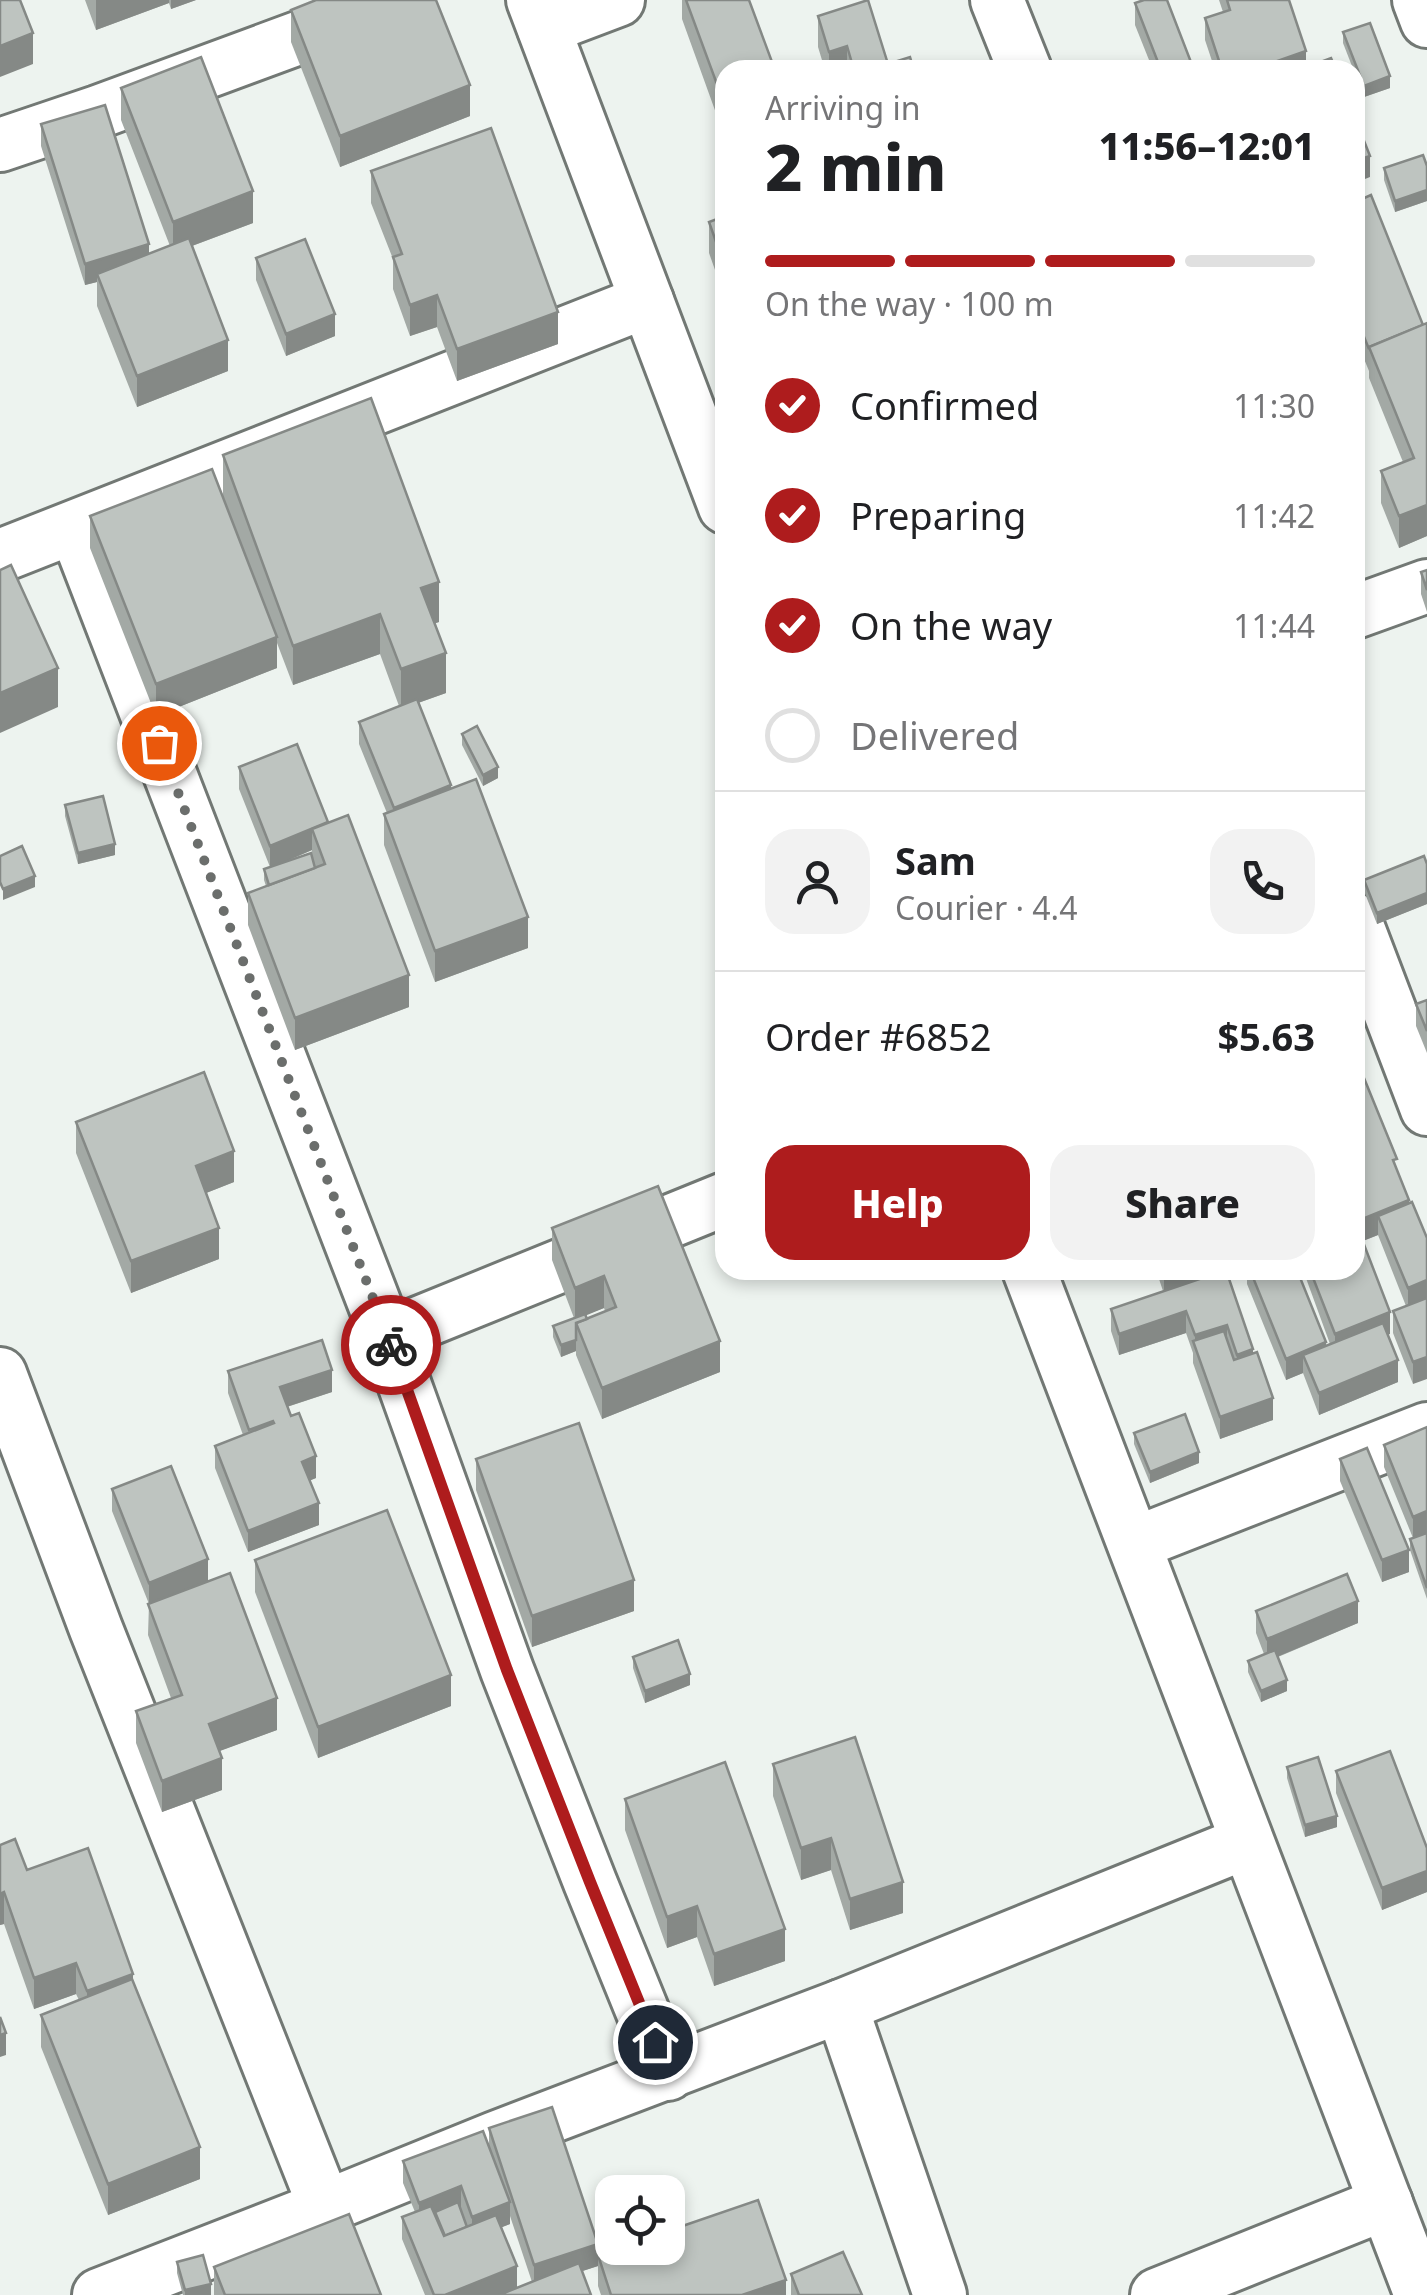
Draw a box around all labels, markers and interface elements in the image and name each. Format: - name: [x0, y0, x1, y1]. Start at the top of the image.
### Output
- text: Arriving in: [765, 86, 920, 129]
- text: 11:56–12:01: [1099, 119, 1315, 171]
- text: 2 min: [765, 122, 947, 210]
- text: On the way · 100 m: [765, 282, 1054, 325]
- icon: check: [765, 378, 820, 433]
- text: Confirmed: [850, 379, 1039, 431]
- text: 11:30: [1233, 384, 1315, 427]
- icon: check: [765, 488, 820, 543]
- text: Preparing: [850, 489, 1026, 541]
- text: 11:42: [1233, 494, 1315, 537]
- icon: check: [765, 598, 820, 653]
- text: On the way: [850, 599, 1052, 651]
- text: 11:44: [1233, 604, 1315, 647]
- pin: [117, 701, 202, 786]
- text: Delivered: [850, 709, 1019, 761]
- icon: bag: [132, 716, 187, 771]
- button: person: [765, 829, 870, 934]
- button: phone: [1210, 829, 1315, 934]
- text: Sam: [895, 834, 976, 886]
- text: Courier · 4.4: [895, 886, 1078, 929]
- text: Order #6852: [765, 1010, 991, 1062]
- text: $5.63: [1217, 1010, 1315, 1062]
- button: Help: [765, 1145, 1030, 1260]
- button: Share: [1050, 1145, 1315, 1260]
- courier: [341, 1295, 441, 1395]
- icon: bike: [364, 1318, 419, 1373]
- pin: [613, 2000, 698, 2085]
- icon: home: [628, 2015, 683, 2070]
- map controls: [595, 2175, 685, 2265]
- button: locate: [595, 2175, 685, 2265]

